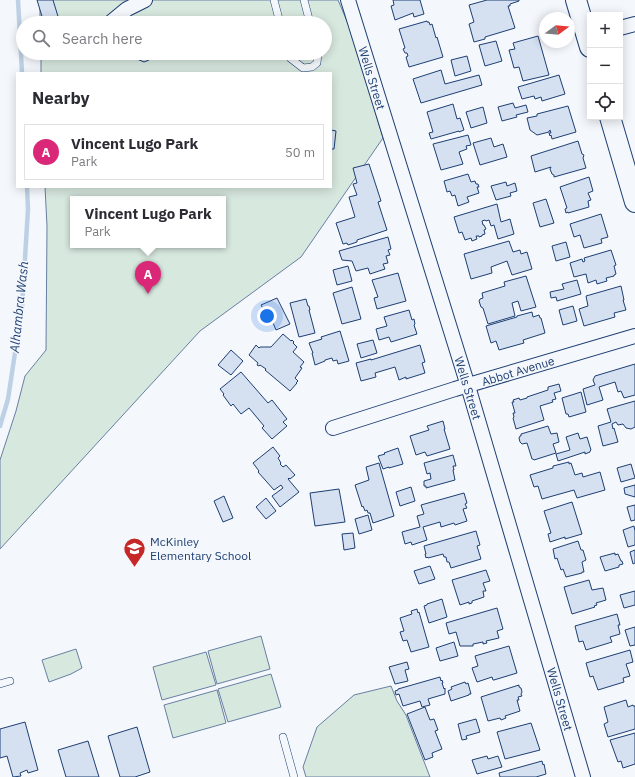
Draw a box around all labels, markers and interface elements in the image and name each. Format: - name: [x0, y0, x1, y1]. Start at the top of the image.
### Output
- north arrow: [539, 12, 575, 48]
- map controls: [587, 12, 623, 120]
- button: +: [587, 12, 623, 48]
- search box: [16, 16, 332, 60]
- icon: search: [30, 27, 52, 49]
- text: Search here: [62, 29, 142, 48]
- street label: Wells Street: [355, 45, 389, 111]
- button: −: [587, 48, 623, 84]
- button: locate: [587, 84, 623, 120]
- text: Nearby: [32, 87, 90, 109]
- text: Vincent Lugo Park: [71, 134, 198, 153]
- text: A: [42, 144, 50, 161]
- text: 50 m: [285, 144, 315, 161]
- text: Park: [71, 153, 97, 170]
- popup: [70, 196, 226, 248]
- text: Vincent Lugo Park: [84, 204, 212, 223]
- text: Park: [84, 223, 111, 240]
- water label: Alhambra Wash: [6, 260, 32, 355]
- pin: A: [135, 261, 161, 294]
- your location: [257, 306, 277, 326]
- street label: Abbot Avenue: [480, 353, 557, 389]
- street label: Wells Street: [451, 355, 485, 421]
- place label: McKinley Elementary School: [150, 534, 251, 563]
- school or university icon: McKinley Elementary School: [122, 535, 148, 568]
- street label: Wells Street: [544, 666, 576, 732]

